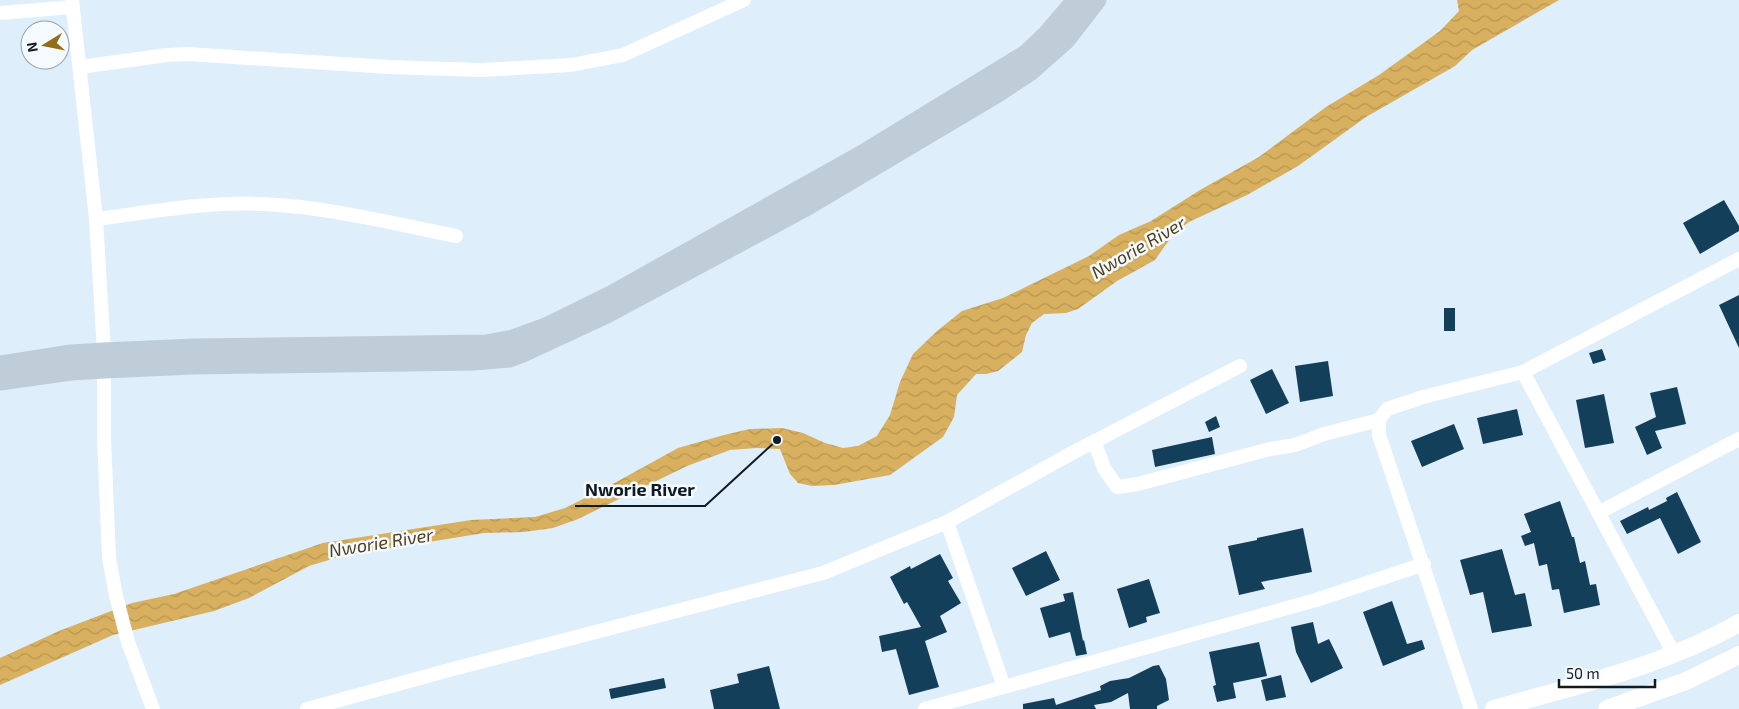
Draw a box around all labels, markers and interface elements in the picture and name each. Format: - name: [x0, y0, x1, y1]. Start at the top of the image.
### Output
- north arrow: [20, 20, 70, 70]
- text: N: [22, 41, 41, 54]
- water label: Nworie River: [1087, 211, 1190, 283]
- callout: Nworie River: [575, 473, 705, 506]
- text: Nworie River: [585, 478, 695, 500]
- water label: Nworie River: [327, 523, 436, 561]
- scale bar: [1559, 656, 1655, 688]
- text: 50 m: [1566, 664, 1600, 682]

